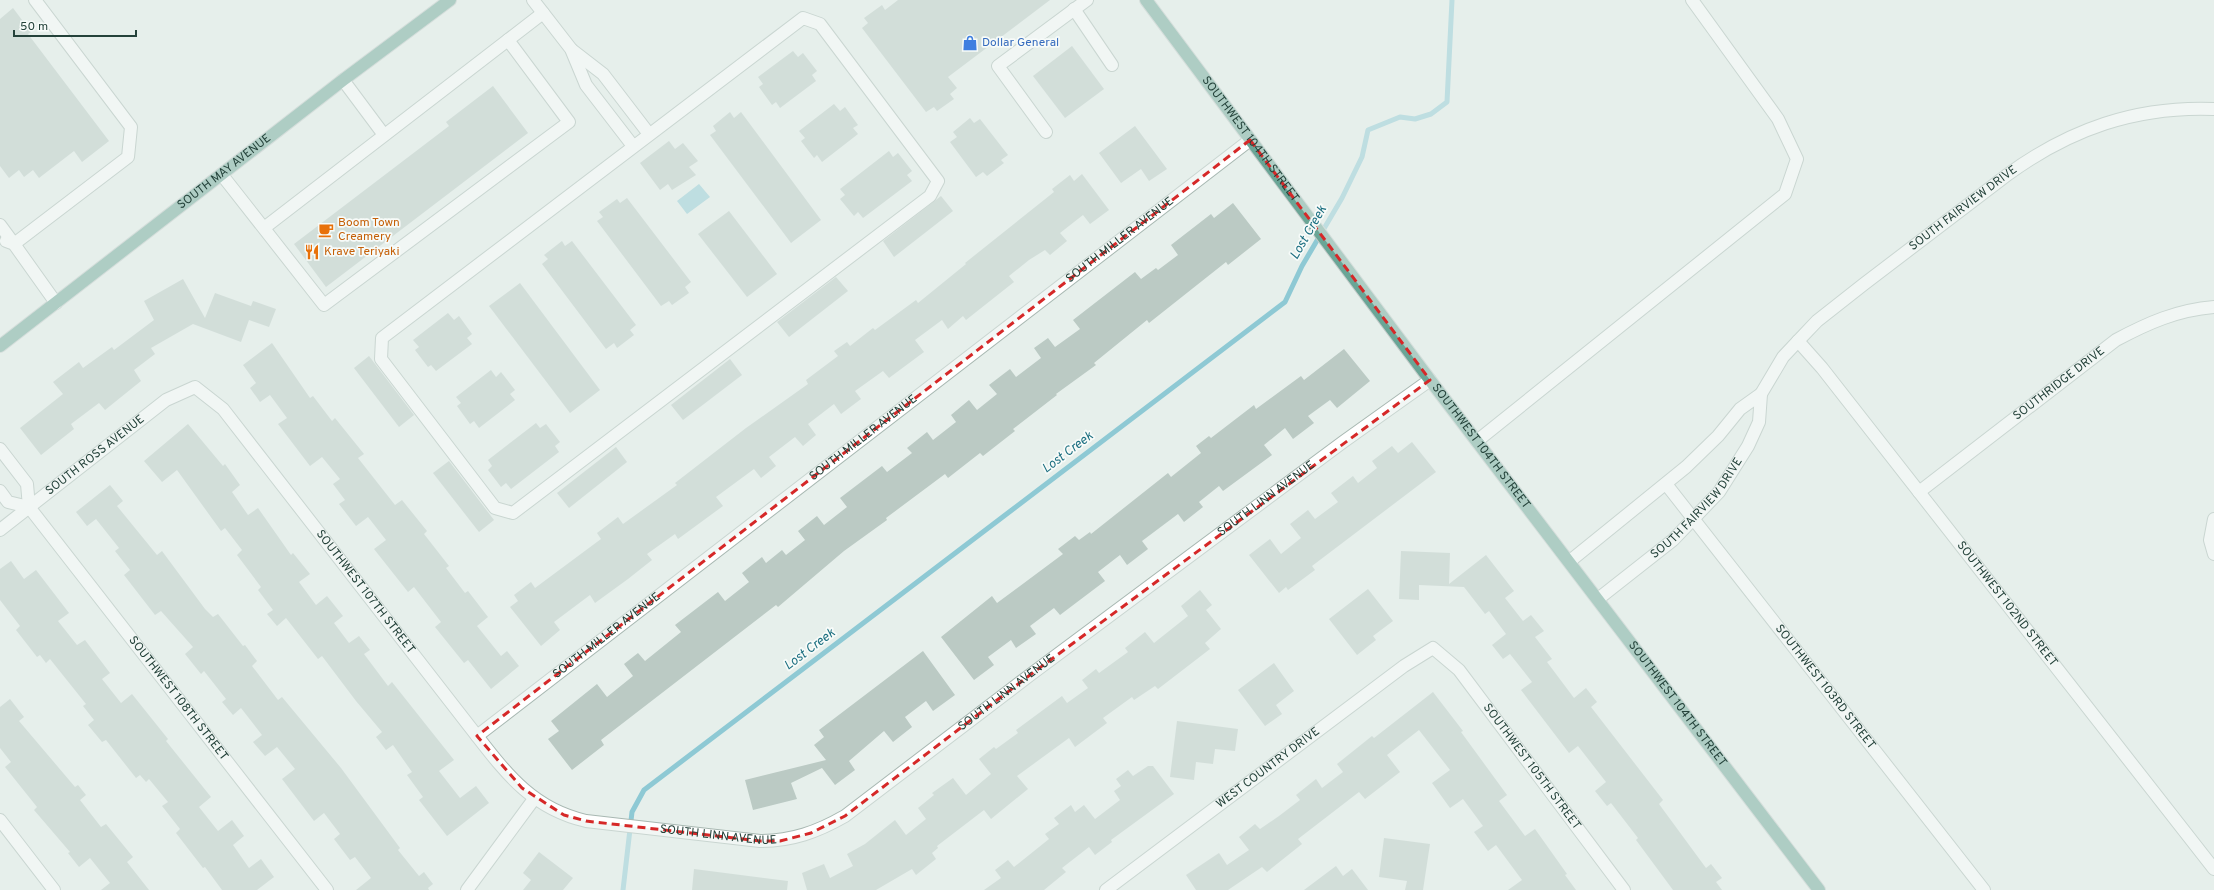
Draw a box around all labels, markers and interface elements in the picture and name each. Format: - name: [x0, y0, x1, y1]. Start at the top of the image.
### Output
- scale bar: [14, 12, 136, 38]
- text: 50 m: [20, 19, 48, 35]
- shop icon: Dollar General: [961, 34, 979, 52]
- place label: Dollar General: [982, 35, 1059, 51]
- street label: SOUTHWEST 104TH STREET: [1198, 73, 1303, 206]
- street label: SOUTH MAY AVENUE: [174, 131, 274, 213]
- street label: SOUTH FAIRVIEW DRIVE: [1906, 162, 2021, 255]
- street label: SOUTH MILLER AVENUE: [1063, 194, 1177, 287]
- water label: Lost Creek: [1287, 203, 1331, 263]
- place label: Boom Town Creamery: [338, 215, 400, 245]
- cafe icon: Boom Town Creamery: [317, 221, 335, 239]
- restaurant icon: Krave Teriyaki: [303, 243, 321, 261]
- place label: Krave Teriyaki: [324, 244, 400, 260]
- street label: SOUTHRIDGE DRIVE: [2010, 343, 2108, 424]
- street label: SOUTHWEST 104TH STREET: [1428, 381, 1534, 512]
- street label: SOUTH MILLER AVENUE: [806, 391, 921, 485]
- street label: SOUTH ROSS AVENUE: [42, 412, 148, 499]
- water label: Lost Creek: [1039, 428, 1097, 477]
- street label: SOUTH FAIRVIEW DRIVE: [1647, 455, 1747, 563]
- street label: SOUTH LINN AVENUE: [1214, 457, 1318, 541]
- street label: SOUTHWEST 107TH STREET: [312, 527, 418, 657]
- street label: SOUTHWEST 102ND STREET: [1953, 538, 2061, 670]
- street label: SOUTH MILLER AVENUE: [550, 589, 664, 683]
- street label: SOUTHWEST 103RD STREET: [1771, 621, 1879, 753]
- water label: Lost Creek: [781, 625, 839, 674]
- street label: SOUTHWEST 108TH STREET: [125, 633, 231, 764]
- street label: SOUTHWEST 104TH STREET: [1624, 638, 1730, 770]
- street label: SOUTH LINN AVENUE: [955, 651, 1058, 735]
- street label: SOUTHWEST 105TH STREET: [1479, 701, 1584, 833]
- street label: WEST COUNTRY DRIVE: [1213, 724, 1323, 812]
- street label: SOUTH LINN AVENUE: [659, 822, 778, 849]

